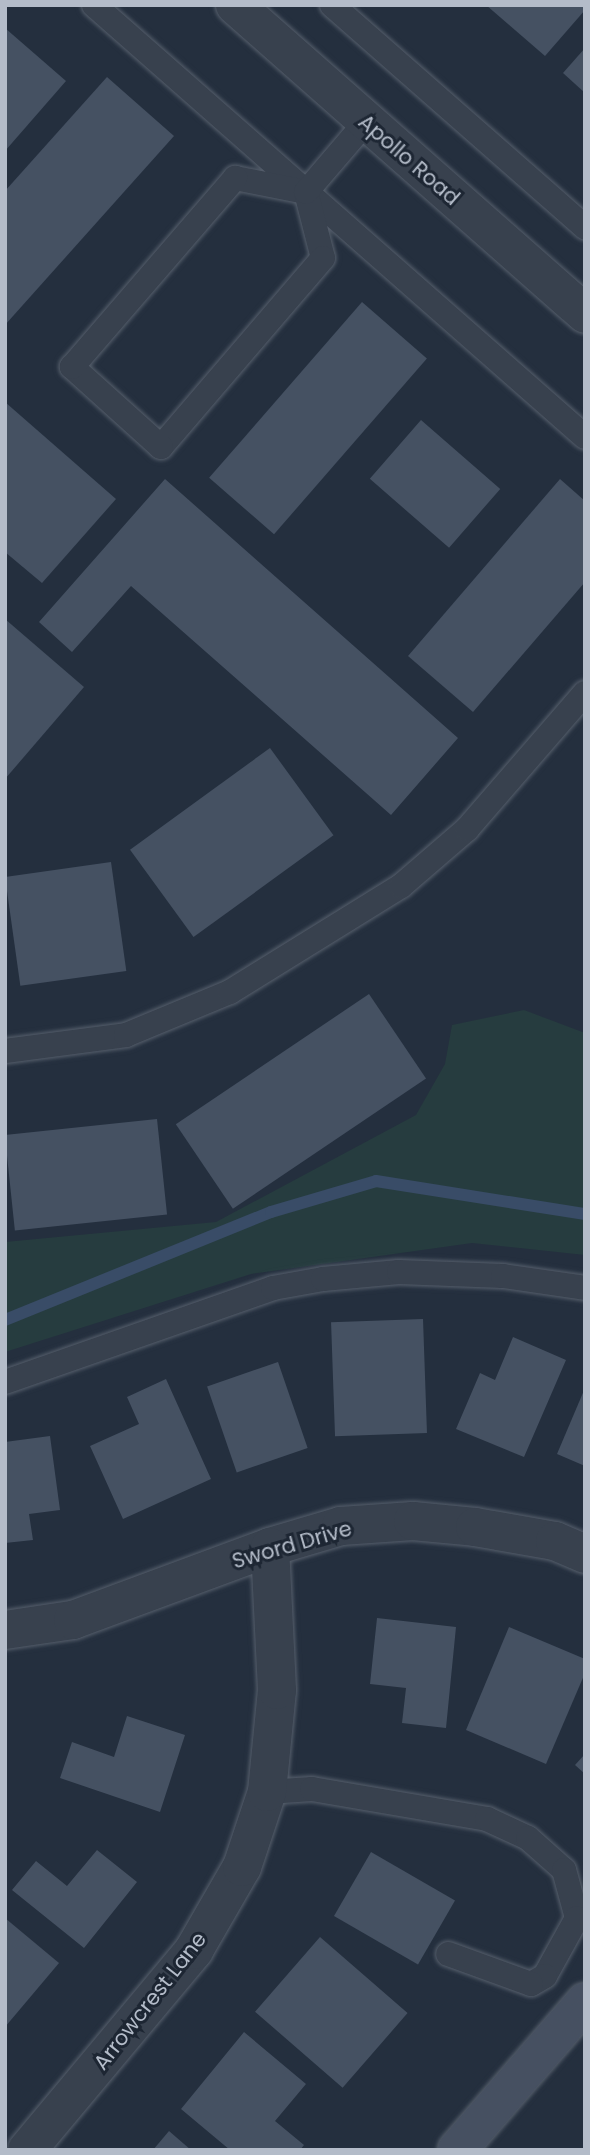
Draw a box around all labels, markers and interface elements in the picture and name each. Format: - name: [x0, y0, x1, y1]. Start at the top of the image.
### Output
- street label: Apollo Road: [353, 109, 465, 211]
- street label: Sword Drive: [229, 1516, 355, 1574]
- street label: Arrowcrest Lane: [88, 1927, 212, 2075]

